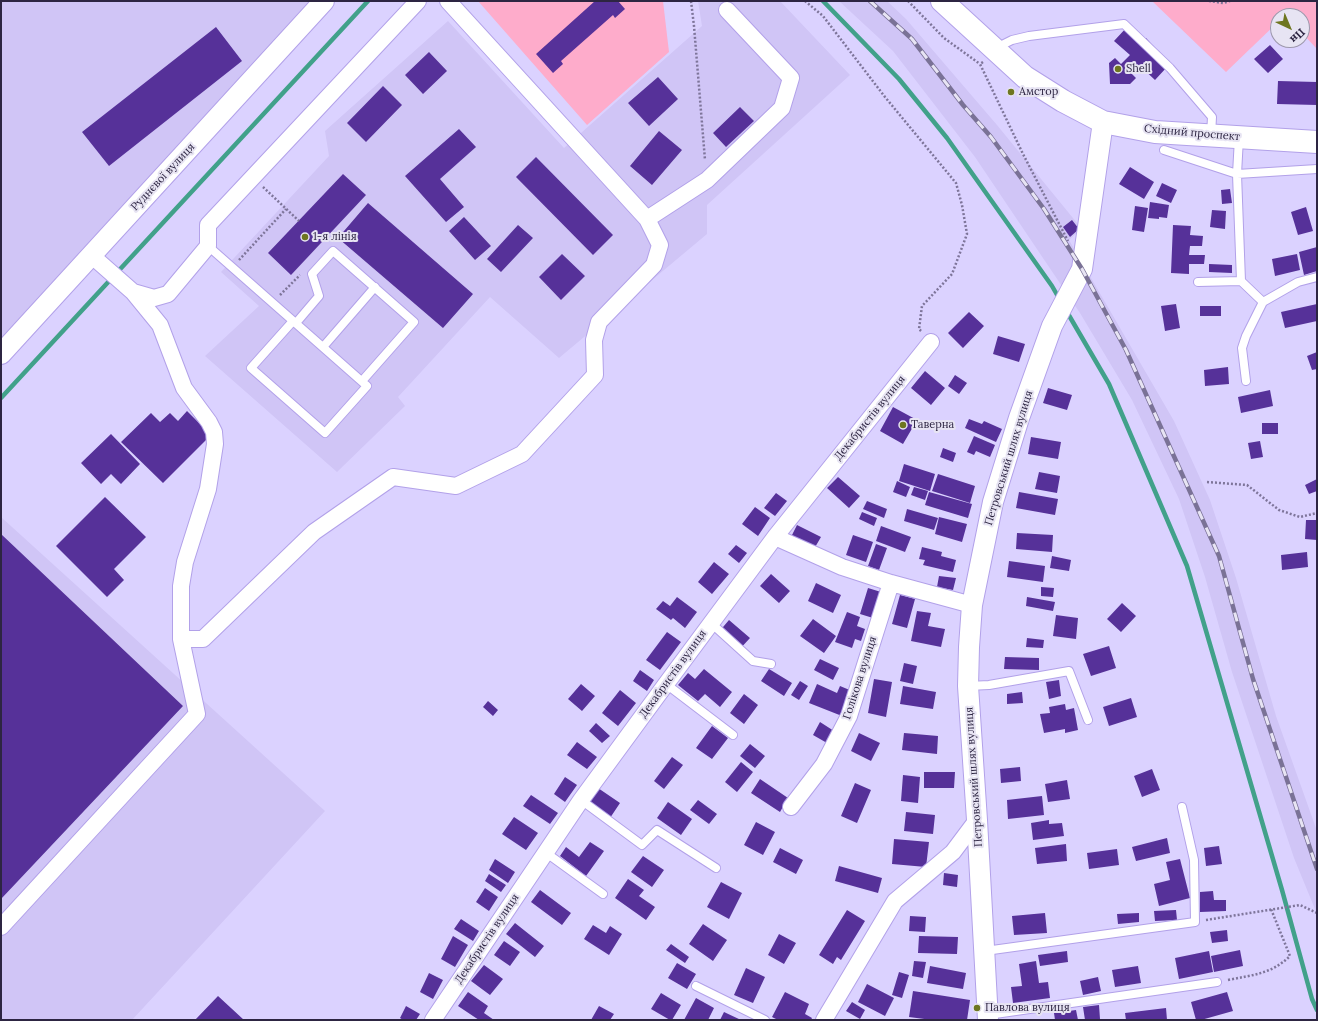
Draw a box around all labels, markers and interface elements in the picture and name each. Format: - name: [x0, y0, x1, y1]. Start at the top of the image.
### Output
- north arrow: [1270, 8, 1310, 48]
- text: Пн: [1287, 25, 1308, 46]
- place label: Shell: [1126, 62, 1151, 76]
- marker: Shell: [1113, 64, 1123, 74]
- place label: Амстор: [1019, 85, 1058, 99]
- marker: Амстор: [1006, 87, 1016, 97]
- street label: Східний проспект: [1143, 122, 1241, 144]
- street label: Руднєвої вулиця: [128, 141, 198, 213]
- place label: 1-я лінія: [313, 230, 357, 244]
- marker: 1-я лінія: [300, 232, 310, 242]
- street label: Декабристів вулиця: [832, 373, 908, 463]
- street label: Петровський шлях вулиця: [982, 389, 1036, 527]
- place label: Таверна: [911, 418, 954, 432]
- marker: Таверна: [898, 420, 908, 430]
- street label: Декабристів вулиця: [637, 628, 709, 720]
- street label: Голікова вулиця: [840, 635, 880, 721]
- street label: Петровський шлях вулиця: [963, 707, 985, 847]
- street label: Декабристів вулиця: [452, 892, 522, 986]
- place label: Павлова вулиця: [985, 1001, 1070, 1015]
- marker: Павлова вулиця: [972, 1003, 982, 1013]

